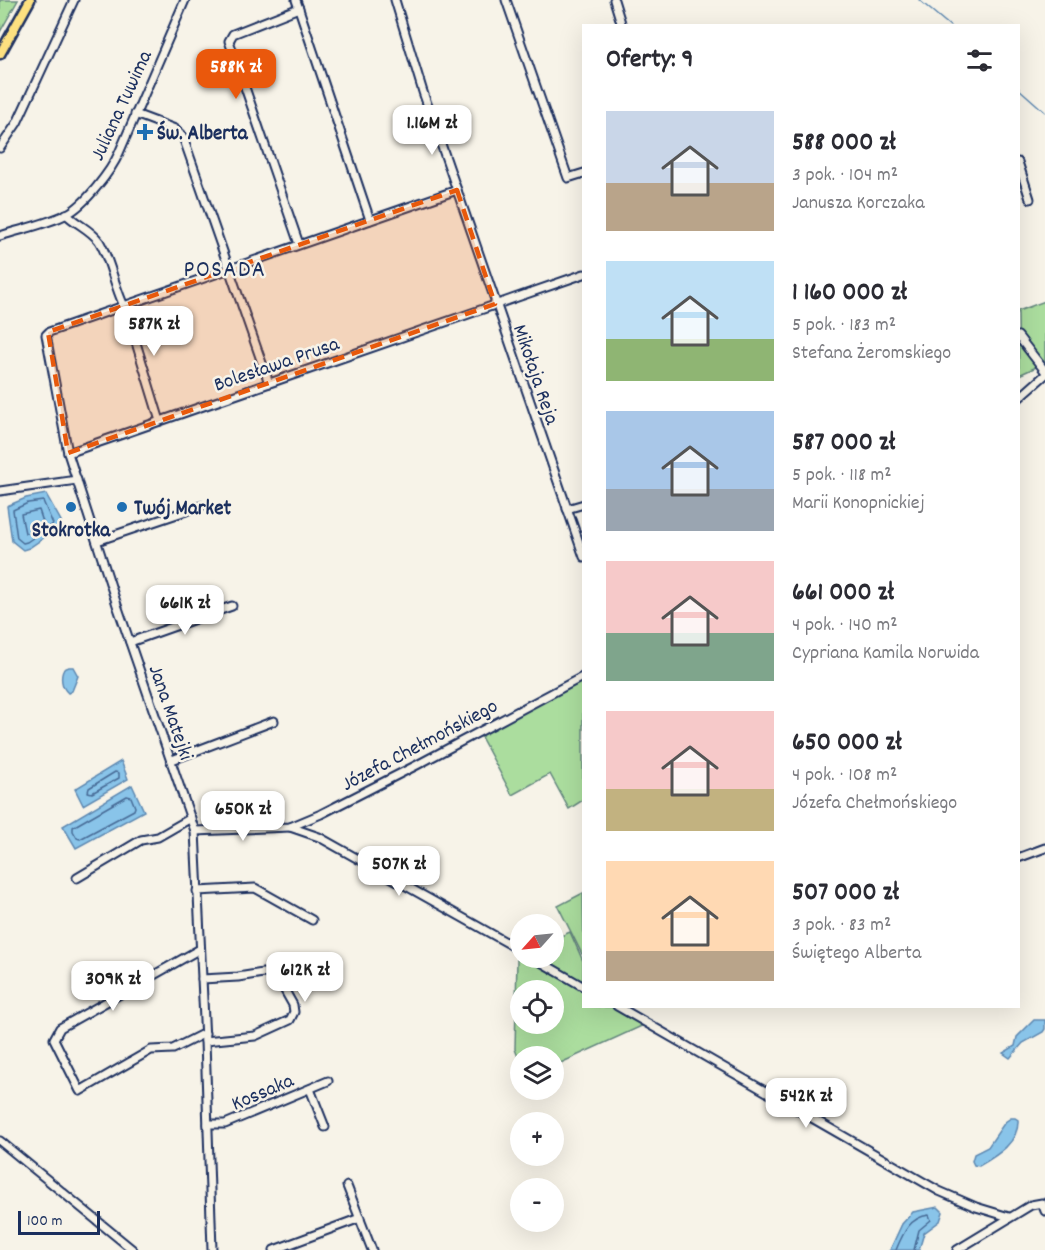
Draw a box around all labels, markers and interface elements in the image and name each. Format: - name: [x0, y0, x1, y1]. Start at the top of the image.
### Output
- text: Oferty: 9: [606, 42, 693, 79]
- icon: filters: [963, 44, 996, 77]
- street label: Juliana Tuwima: [84, 45, 162, 166]
- pin: 588K zł: [181, 49, 291, 100]
- text: 588K zł: [210, 54, 262, 82]
- pin: 1.16M zł: [370, 105, 494, 156]
- text: 1.16M zł: [407, 110, 457, 138]
- place label: Św. Alberta: [157, 120, 249, 150]
- marker: Św. Alberta: [138, 125, 152, 139]
- text: 588 000 zł: [792, 125, 896, 162]
- icon: home: [654, 135, 726, 207]
- text: 3 pok. · 104 m²: [792, 162, 898, 190]
- text: Janusza Korczaka: [792, 190, 925, 218]
- district label: POSADA: [184, 254, 266, 288]
- text: 1 160 000 zł: [792, 275, 907, 312]
- icon: home: [654, 285, 726, 357]
- pin: 587K zł: [99, 306, 209, 357]
- text: 587K zł: [128, 311, 180, 339]
- text: 5 pok. · 183 m²: [792, 312, 896, 340]
- street label: Mikołaja Reja: [503, 321, 566, 430]
- street label: Bolesława Prusa: [210, 330, 345, 401]
- text: Stefana Żeromskiego: [792, 340, 951, 368]
- text: 587 000 zł: [792, 425, 895, 462]
- icon: home: [654, 435, 726, 507]
- text: 5 pok. · 118 m²: [792, 462, 892, 490]
- text: Marii Konopnickiej: [792, 490, 925, 518]
- place label: Twój Market: [134, 495, 231, 525]
- marker: Stokrotka: [64, 500, 78, 514]
- marker: Twój Market: [115, 500, 129, 514]
- place label: Stokrotka: [32, 517, 111, 547]
- text: 661 000 zł: [792, 575, 894, 612]
- pin: 661K zł: [130, 585, 240, 636]
- icon: home: [654, 585, 726, 657]
- text: 661K zł: [160, 590, 210, 618]
- text: 4 pok. · 140 m²: [792, 612, 897, 640]
- text: Cypriana Kamila Norwida: [792, 640, 979, 668]
- street label: Jana Matejki: [139, 661, 200, 765]
- street label: Józefa Chełmońskiego: [337, 693, 504, 801]
- text: 650 000 zł: [792, 725, 902, 762]
- icon: home: [654, 735, 726, 807]
- text: 4 pok. · 108 m²: [792, 762, 897, 790]
- text: Józefa Chełmońskiego: [792, 790, 957, 818]
- pin: 650K zł: [188, 791, 298, 842]
- text: 650K zł: [215, 796, 271, 824]
- pin: 507K zł: [344, 846, 454, 897]
- text: 507K zł: [372, 851, 426, 879]
- text: 507 000 zł: [792, 875, 899, 912]
- icon: home: [654, 885, 726, 957]
- text: 3 pok. · 83 m²: [792, 912, 891, 940]
- north arrow: [510, 914, 564, 968]
- map controls: [510, 914, 564, 1232]
- text: Świętego Alberta: [792, 940, 921, 968]
- pin: 612K zł: [250, 952, 360, 1003]
- text: 612K zł: [280, 957, 330, 985]
- pin: 309K zł: [58, 961, 168, 1012]
- text: 309K zł: [85, 966, 141, 994]
- button: locate: [510, 980, 564, 1034]
- button: layers: [510, 1046, 564, 1100]
- street label: Kossaka: [227, 1067, 300, 1120]
- pin: 542K zł: [751, 1078, 861, 1129]
- text: 542K zł: [780, 1083, 832, 1111]
- button: +: [510, 1112, 564, 1166]
- button: −: [510, 1178, 564, 1232]
- scale bar: [18, 1208, 100, 1236]
- text: 100 m: [27, 1210, 63, 1233]

